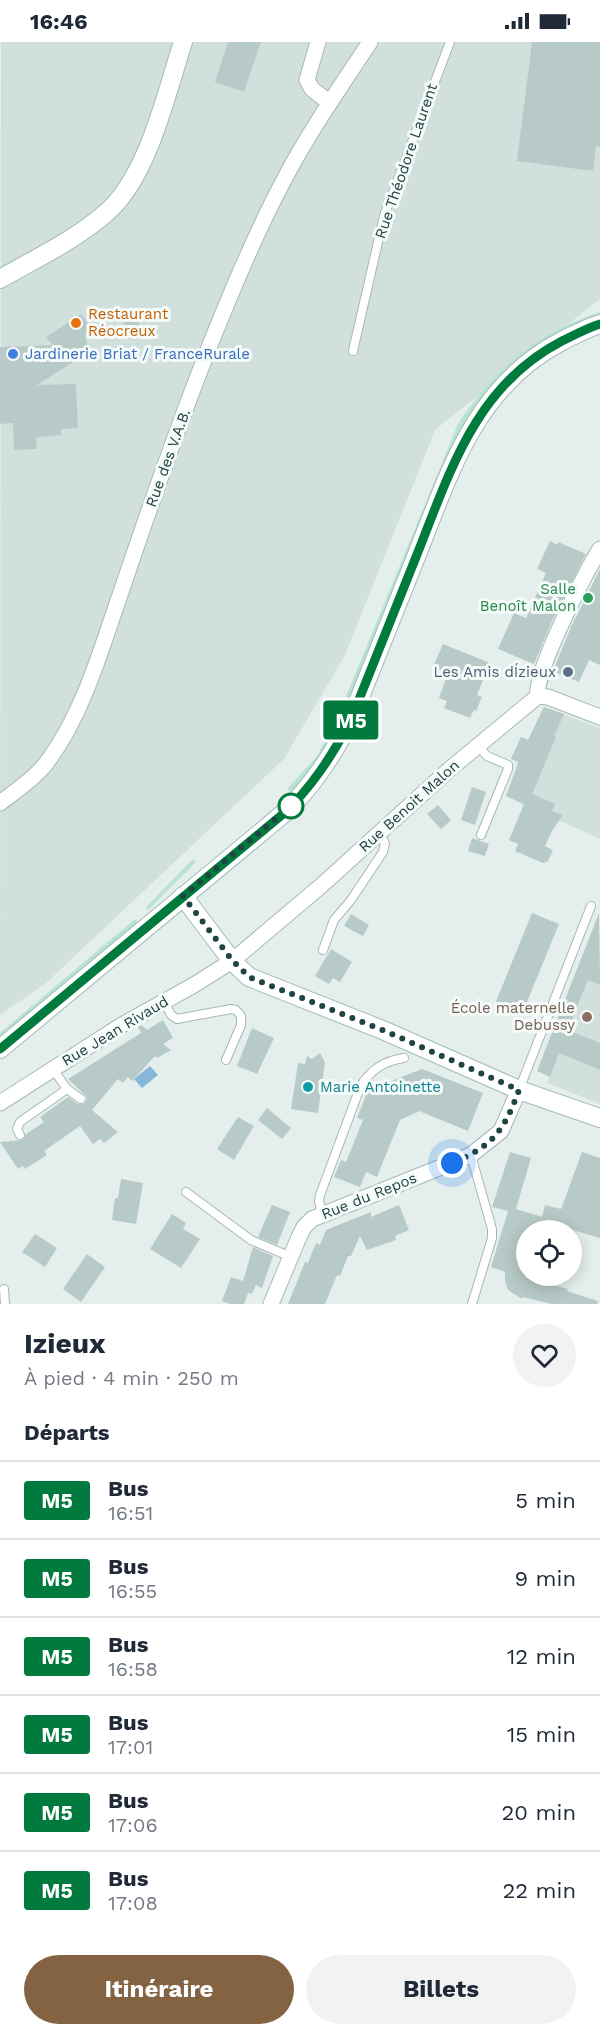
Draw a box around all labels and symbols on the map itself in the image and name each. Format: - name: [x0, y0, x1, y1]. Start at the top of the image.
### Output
- street label: Rue Théodore Laurent: [371, 80, 441, 241]
- place label: Restaurant Réocreux: [88, 305, 169, 340]
- marker: Restaurant Réocreux: [69, 316, 83, 330]
- place label: Jardinerie Briat / FranceRurale: [25, 345, 250, 363]
- marker: Jardinerie Briat / FranceRurale: [6, 347, 20, 361]
- street label: Rue des V.A.B.: [142, 406, 194, 510]
- place label: Salle Benoît Malon: [480, 580, 576, 615]
- marker: Salle Benoît Malon: [581, 591, 595, 605]
- place label: Les Amis dÍzieux: [433, 663, 556, 681]
- marker: Les Amis dÍzieux: [561, 665, 575, 679]
- line badge: M5: [324, 700, 378, 740]
- street label: Rue Benoit Malon: [355, 756, 463, 856]
- unlabelled marker: [278, 793, 304, 819]
- street label: Rue Jean Rivaud: [58, 992, 172, 1070]
- place label: École maternelle Debussy: [451, 999, 575, 1034]
- marker: École maternelle Debussy: [580, 1010, 594, 1024]
- place label: Marie Antoinette: [320, 1078, 441, 1096]
- marker: Marie Antoinette: [301, 1080, 315, 1094]
- your location: [437, 1148, 467, 1178]
- street label: Rue du Repos: [319, 1169, 419, 1223]

